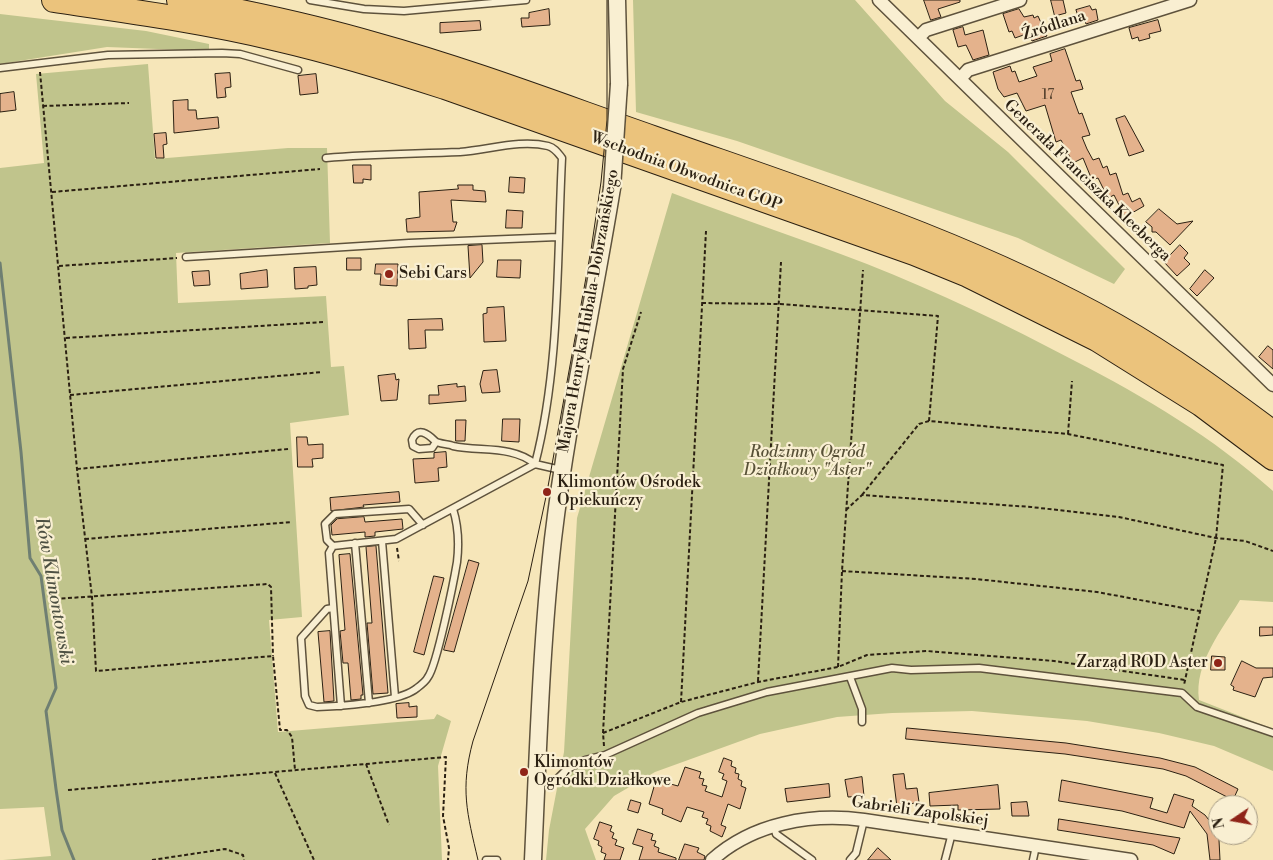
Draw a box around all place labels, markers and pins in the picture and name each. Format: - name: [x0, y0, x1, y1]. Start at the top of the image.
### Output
- place label: Sebi Cars: [399, 264, 467, 284]
- marker: Sebi Cars: [383, 268, 395, 280]
- place label: Klimontów Ośrodek Opiekuńczy: [557, 473, 700, 511]
- marker: Klimontów Ośrodek Opiekuńczy: [541, 486, 553, 498]
- place label: Zarząd ROD Aster: [1077, 653, 1208, 673]
- marker: Zarząd ROD Aster: [1212, 657, 1224, 669]
- place label: Klimontów Ogródki Działkowe: [534, 753, 671, 791]
- marker: Klimontów Ogródki Działkowe: [518, 766, 530, 778]

